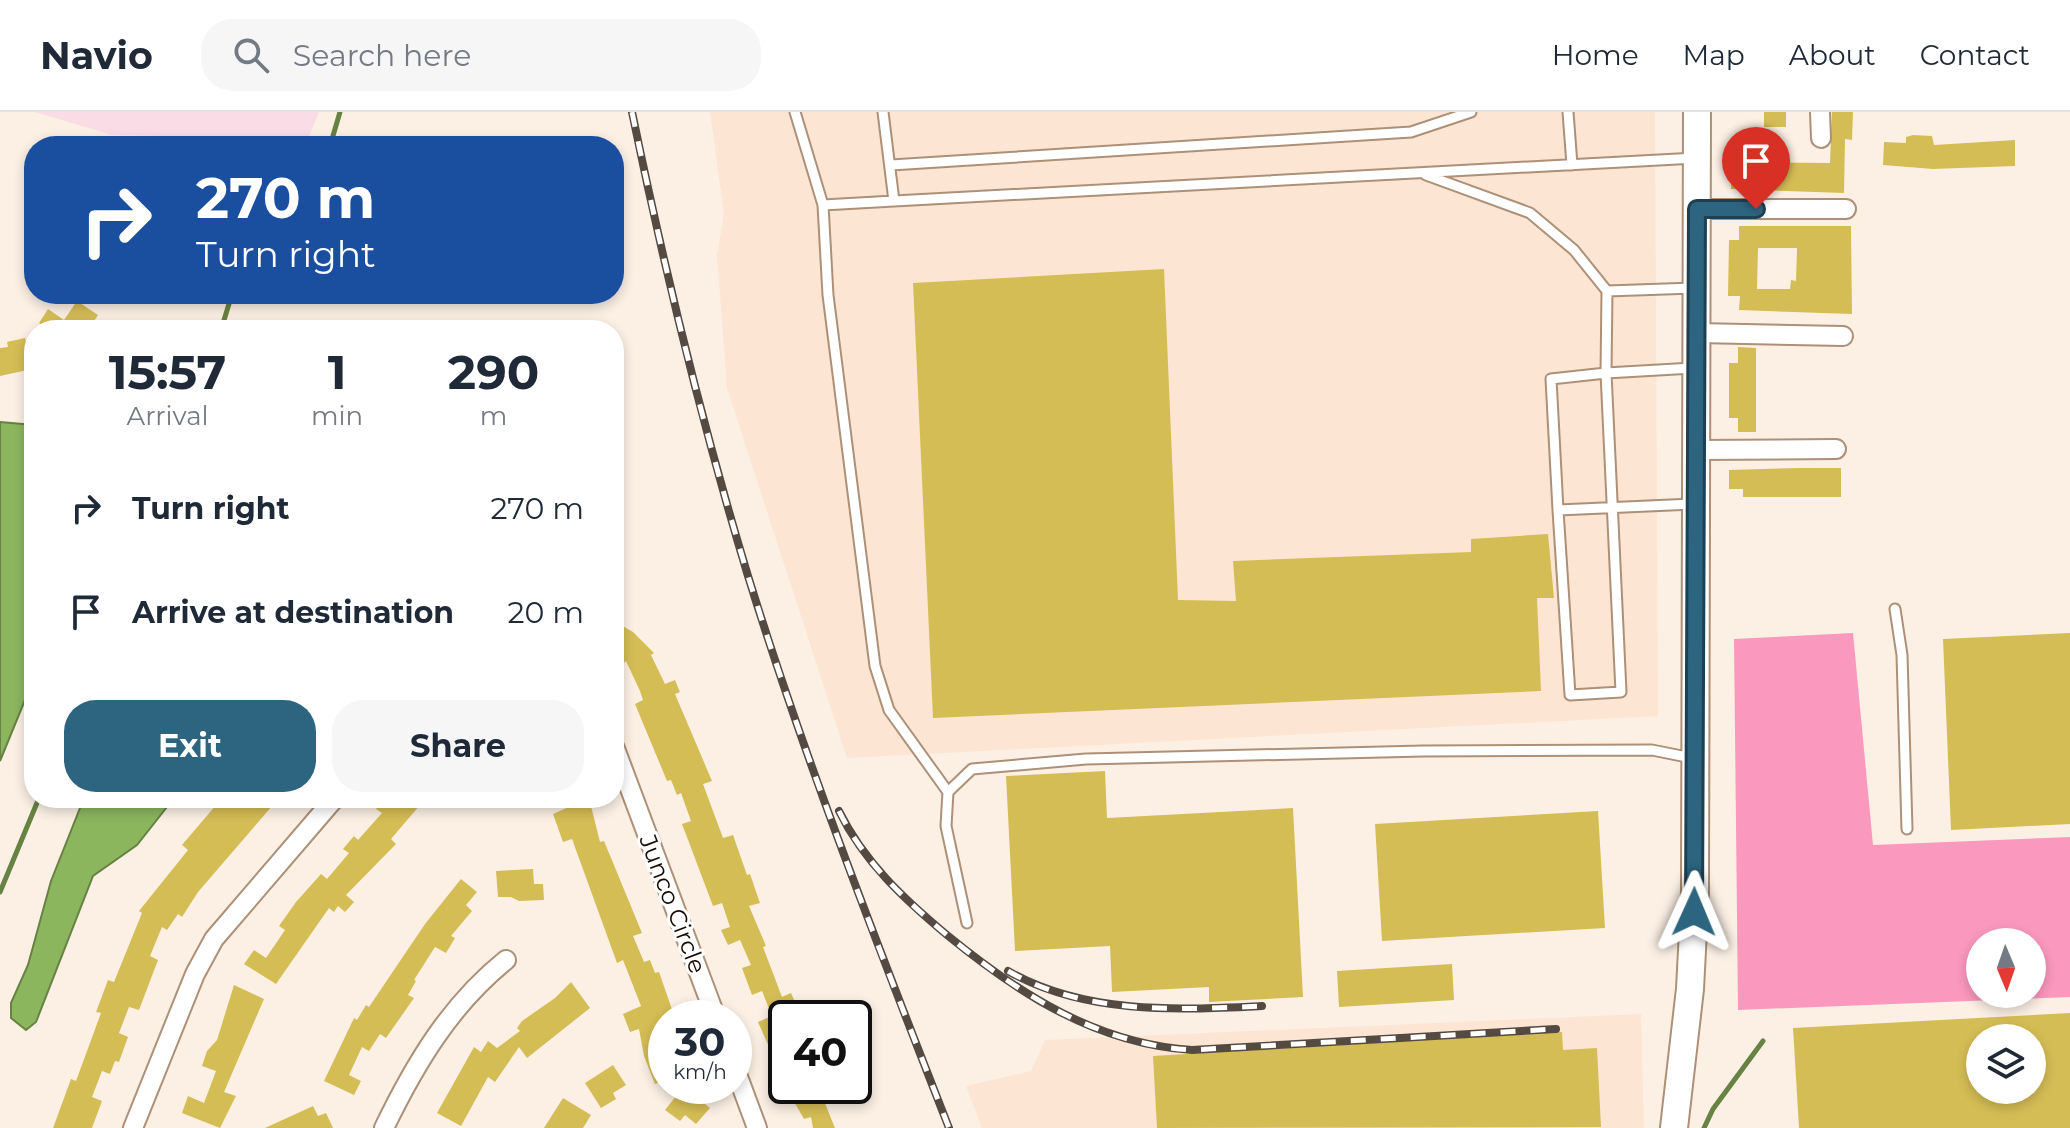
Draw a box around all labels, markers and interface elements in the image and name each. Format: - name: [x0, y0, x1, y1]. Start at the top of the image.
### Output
- search box: [201, 19, 761, 91]
- text: Navio: [40, 32, 153, 79]
- icon: search: [229, 33, 273, 77]
- text: Search here: [293, 37, 471, 74]
- text: Home: [1552, 38, 1639, 72]
- text: Map: [1683, 38, 1745, 72]
- text: About: [1789, 38, 1876, 72]
- text: Contact: [1920, 38, 2030, 72]
- pin: [1722, 127, 1790, 209]
- icon: arrive: [1734, 139, 1778, 183]
- text: 270 m: [196, 164, 375, 232]
- icon: right: [64, 168, 168, 272]
- text: Turn right: [196, 232, 376, 276]
- text: 15:57: [109, 343, 226, 401]
- text: 1: [328, 343, 347, 401]
- text: 290: [448, 343, 539, 401]
- text: Arrival: [127, 400, 209, 432]
- text: min: [311, 400, 363, 432]
- text: m: [480, 400, 507, 432]
- icon: right: [64, 486, 108, 530]
- text: Turn right: [132, 490, 289, 527]
- text: 270 m: [490, 490, 584, 527]
- icon: arrive: [64, 590, 108, 634]
- text: Arrive at destination: [132, 594, 454, 631]
- text: 20 m: [507, 594, 584, 631]
- button: Exit: [64, 700, 316, 792]
- button: Share: [332, 700, 584, 792]
- street label: Junco Circle: [633, 830, 713, 977]
- position arrow: [1652, 870, 1736, 954]
- north arrow: [1966, 928, 2046, 1008]
- map controls: [1966, 928, 2046, 1104]
- speed limit sign: 40: [768, 1000, 872, 1104]
- text: 30: [675, 1017, 725, 1066]
- button: layers: [1966, 1024, 2046, 1104]
- text: km/h: [673, 1060, 727, 1084]

